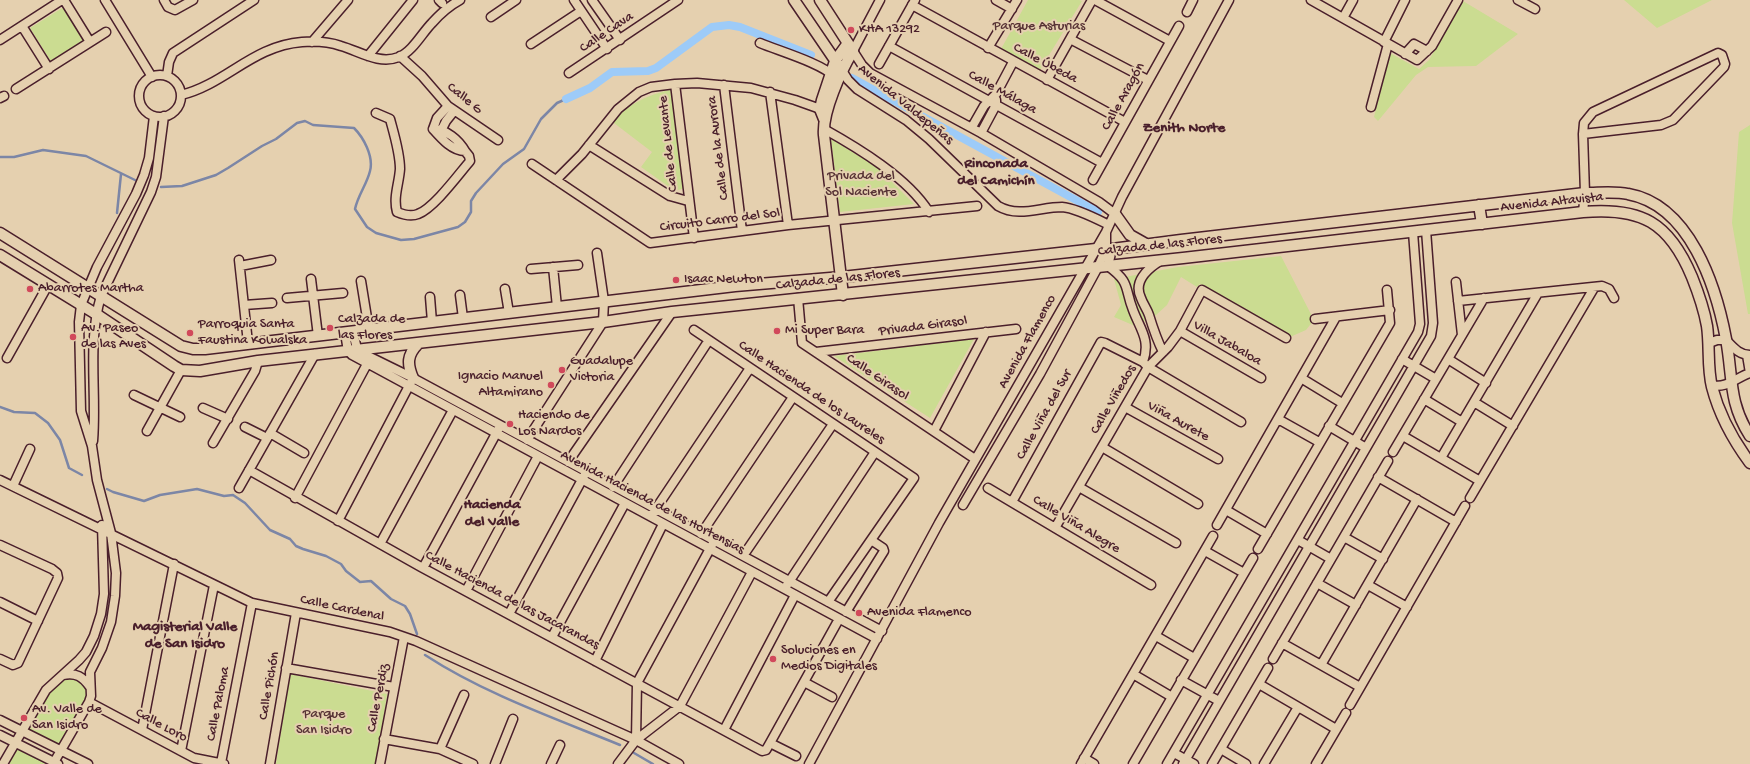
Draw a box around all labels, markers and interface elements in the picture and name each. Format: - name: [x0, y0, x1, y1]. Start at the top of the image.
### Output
- street label: Calle Cava: [577, 9, 637, 57]
- park label: Parque Asturias: [993, 19, 1085, 35]
- place label: KHA 13292: [859, 22, 920, 38]
- marker: KHA 13292: [846, 25, 856, 35]
- street label: Calle Úbeda: [1010, 40, 1080, 88]
- street label: Calle Aragón: [1098, 60, 1150, 134]
- street label: Avenida Valdepeñas: [854, 61, 956, 149]
- street label: Calle Málaga: [965, 67, 1039, 119]
- street label: Calle G: [443, 80, 485, 118]
- street label: Calle de Levante: [656, 95, 682, 193]
- street label: Calle de la Aurora: [704, 95, 734, 201]
- district label: Zenith Norte: [1143, 120, 1225, 138]
- district label: Rinconada del Camichín: [957, 156, 1035, 191]
- park label: Privada del Sol Naciente: [825, 169, 897, 202]
- street label: Avenida Altavista: [1500, 189, 1604, 217]
- street label: Circuito Carro del Sol: [659, 205, 781, 237]
- street label: Calzada de las Flores: [1097, 231, 1223, 261]
- street label: Calzada de las Flores: [775, 265, 901, 295]
- place label: Isaac Newton: [684, 272, 763, 288]
- marker: Isaac Newton: [671, 275, 681, 285]
- place label: Abarrotes Martha: [38, 281, 143, 297]
- marker: Abarrotes Martha: [25, 284, 35, 294]
- street label: Avenida Flamenco: [995, 292, 1061, 392]
- place label: Calzada de las Flores: [338, 312, 405, 344]
- street label: Privada Girasol: [878, 313, 968, 341]
- place label: Parroquia Santa Faustina Kowalska: [198, 317, 307, 350]
- street label: Villa Jabaloa: [1190, 318, 1264, 370]
- place label: Av. Paseo de las Aves: [81, 321, 146, 354]
- marker: Calzada de las Flores: [325, 323, 335, 333]
- place label: Mi Super Bara: [785, 323, 864, 339]
- marker: Mi Super Bara: [772, 326, 782, 336]
- marker: Parroquia Santa Faustina Kowalska: [185, 328, 195, 338]
- marker: Av. Paseo de las Aves: [68, 332, 78, 342]
- street label: Calle Hacienda de los Laureles: [734, 338, 888, 448]
- street label: Calle Girasol: [842, 351, 912, 405]
- place label: Guadalupe Victoria: [570, 354, 633, 386]
- street label: Calle Viñedos: [1087, 362, 1141, 438]
- marker: Guadalupe Victoria: [557, 365, 567, 375]
- street label: Calle Viña del Sur: [1013, 367, 1077, 463]
- place label: Ignacio Manuel Altamirano: [458, 369, 543, 402]
- marker: Ignacio Manuel Altamirano: [546, 380, 556, 390]
- street label: Viña Aurete: [1144, 398, 1212, 446]
- place label: Haciendo de Los Nardos: [518, 408, 590, 440]
- marker: Haciendo de Los Nardos: [505, 419, 515, 429]
- street label: Avenida Hacienda de las Hortensias: [557, 447, 747, 559]
- street label: Calle Viña Alegre: [1029, 492, 1123, 558]
- district label: Hacienda del Valle: [463, 497, 521, 532]
- street label: Calle Hacienda de las Jacarandas: [422, 548, 602, 654]
- street label: Calle Cardenal: [299, 592, 385, 626]
- place label: Avenida Flamenco: [867, 605, 972, 621]
- marker: Avenida Flamenco: [854, 608, 864, 618]
- district label: Magisterial Valle de San Isidro: [133, 619, 237, 654]
- place label: Soluciones en Medios Digitales: [781, 643, 877, 676]
- street label: Calle Pichón: [256, 651, 284, 721]
- marker: Soluciones en Medios Digitales: [768, 654, 778, 664]
- street label: Calle Perdiz: [364, 662, 394, 734]
- street label: Calle Paloma: [204, 665, 234, 743]
- place label: Av. Valle de San Isidro: [32, 702, 102, 734]
- street label: Calle Loro: [132, 705, 190, 747]
- park label: Parque San Isidro: [296, 707, 352, 740]
- marker: Av. Valle de San Isidro: [19, 713, 29, 723]

